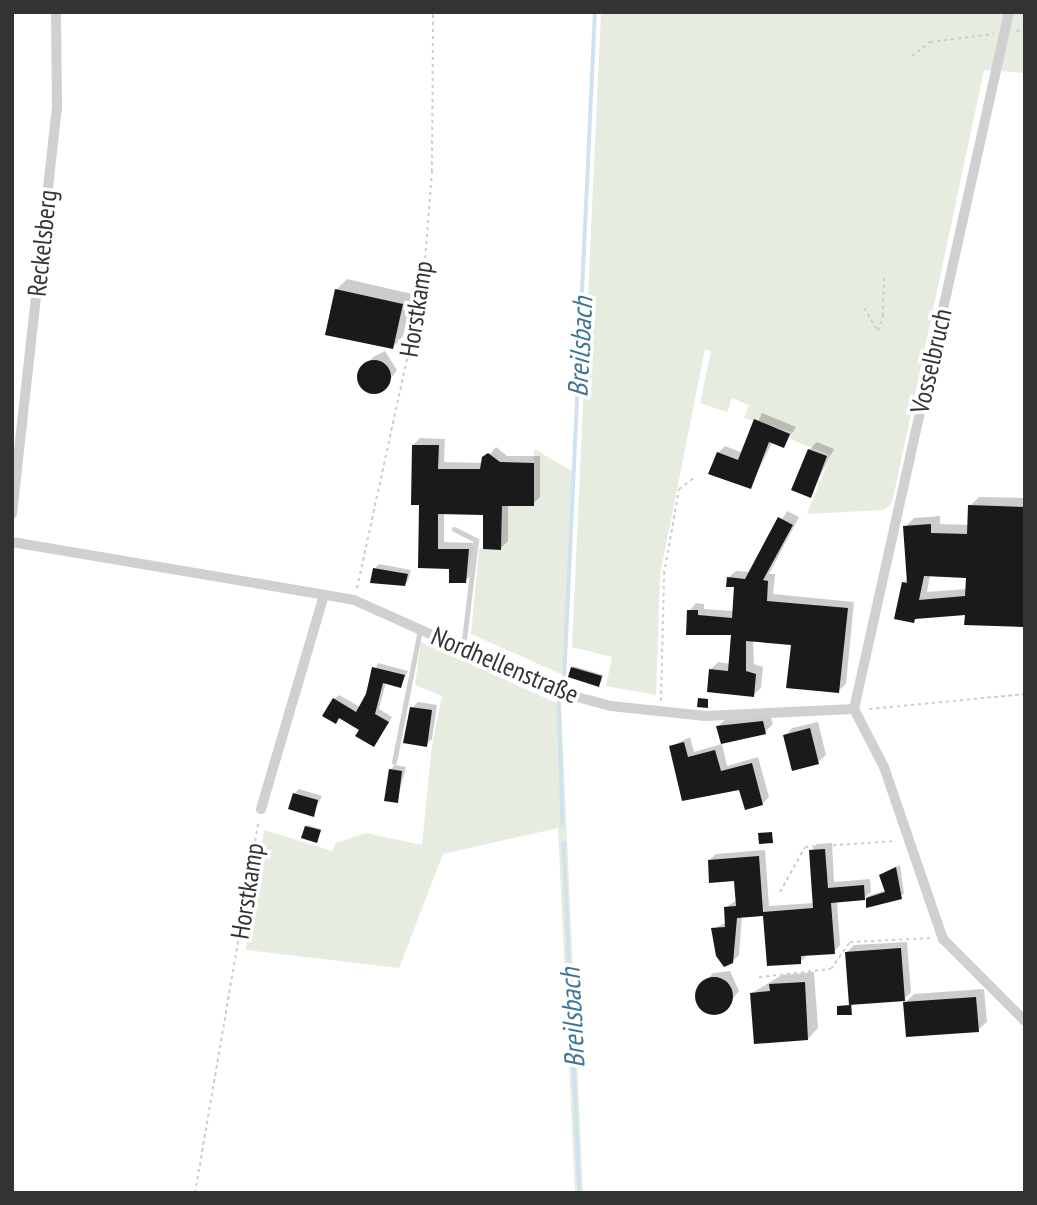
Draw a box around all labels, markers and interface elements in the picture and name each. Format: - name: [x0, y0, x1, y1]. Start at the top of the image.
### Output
- street label: Reckelsberg: [21, 188, 63, 298]
- street label: Horstkamp: [393, 259, 439, 359]
- water label: Breilsbach: [561, 296, 599, 398]
- street label: Vosselbruch: [904, 305, 958, 417]
- street label: Nordhellenstraße: [427, 620, 583, 710]
- street label: Horstkamp: [224, 841, 270, 941]
- water label: Breilsbach: [553, 967, 591, 1069]

